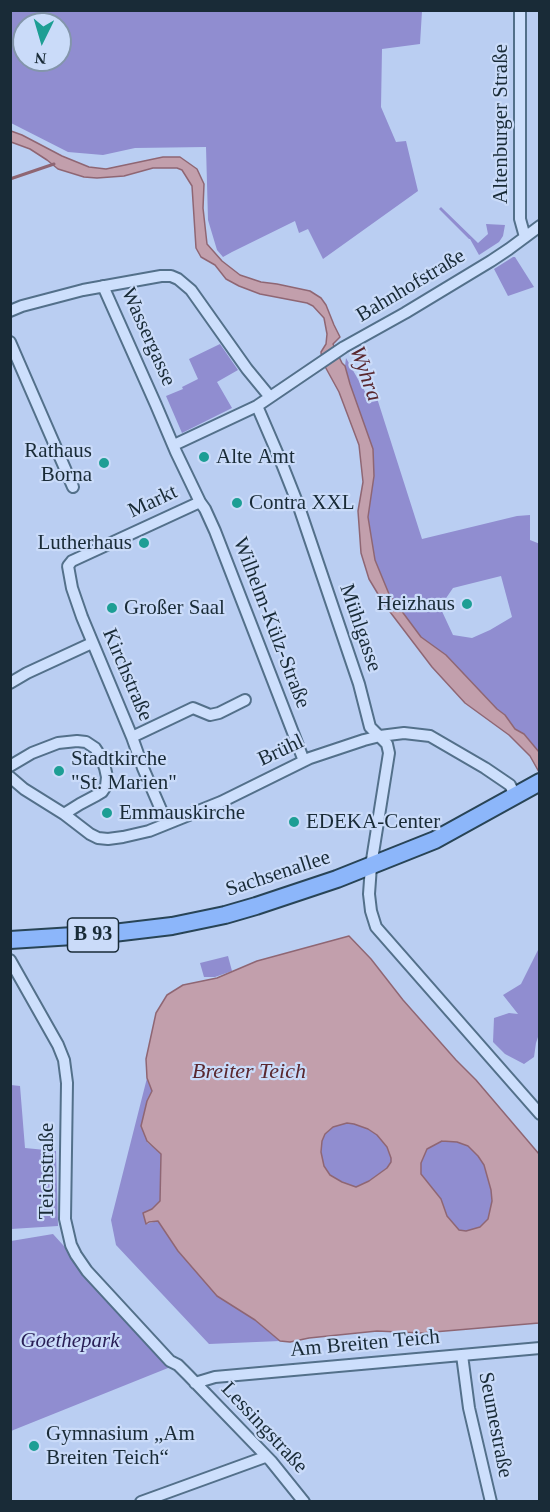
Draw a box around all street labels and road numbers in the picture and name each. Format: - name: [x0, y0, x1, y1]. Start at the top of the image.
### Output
- street label: Altenburger Straße: [488, 44, 514, 204]
- street label: Bahnhofstraße: [352, 244, 470, 328]
- street label: Wassergasse: [115, 284, 181, 390]
- street label: Markt: [124, 480, 182, 524]
- street label: Wilhelm-Külz-Straße: [227, 534, 315, 712]
- street label: Mühlgasse: [333, 581, 387, 675]
- street label: Kirchstraße: [96, 625, 158, 725]
- street label: Brühl: [254, 729, 308, 773]
- street label: Sachsenallee: [223, 845, 333, 903]
- road number: B 93: [68, 918, 118, 952]
- street label: Teichstraße: [34, 1123, 60, 1219]
- street label: Am Breiten Teich: [289, 1325, 441, 1363]
- street label: Seumestraße: [472, 1370, 518, 1480]
- street label: Lessingstraße: [215, 1377, 313, 1479]

